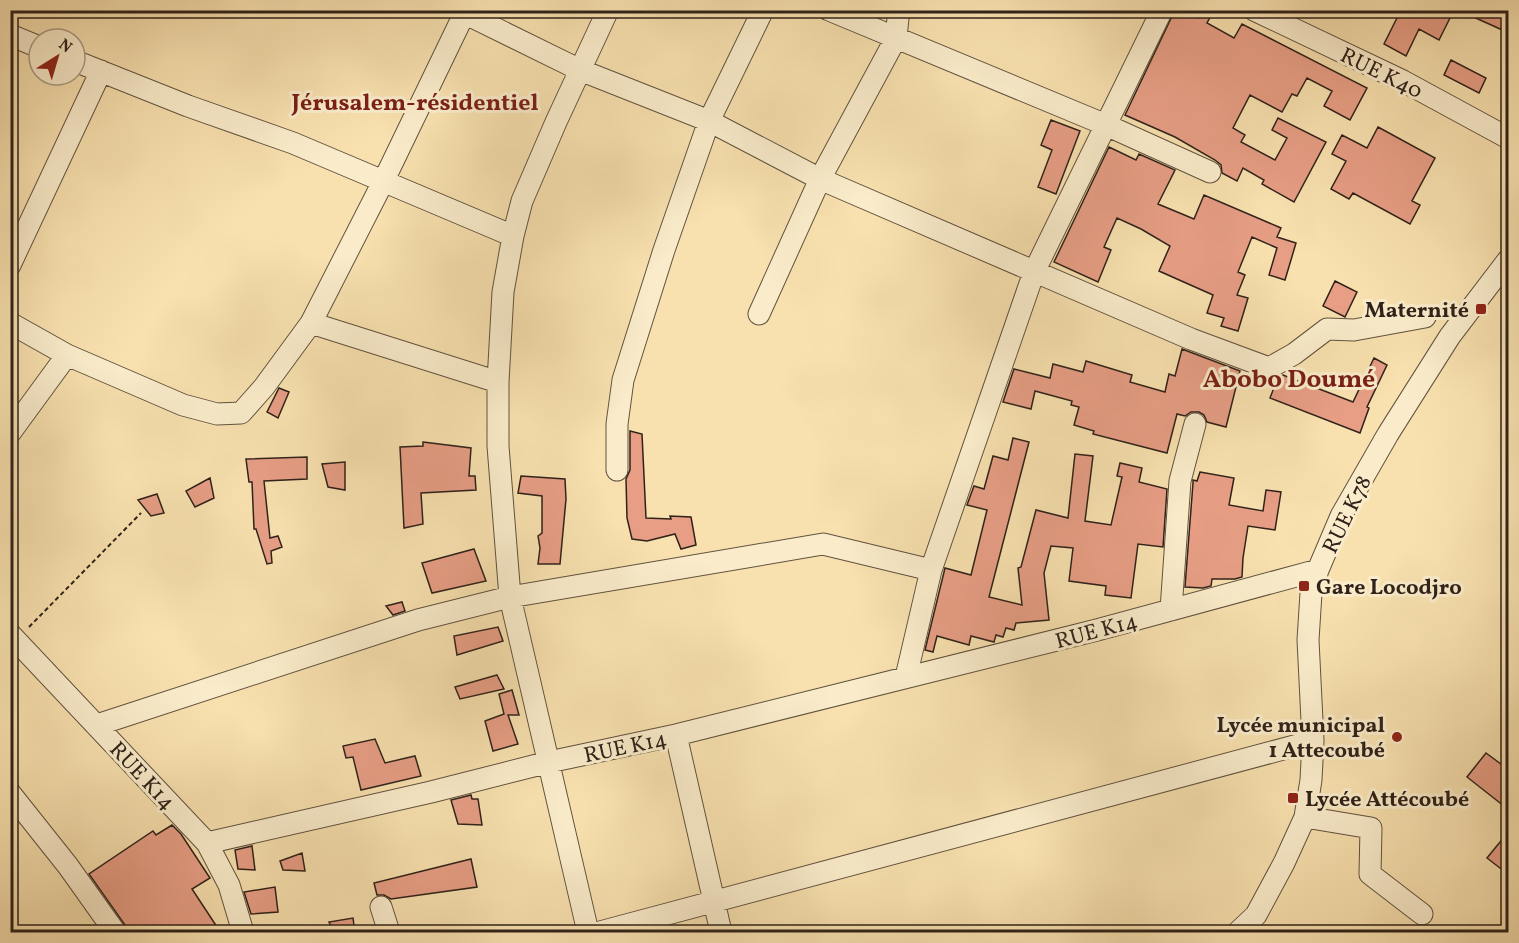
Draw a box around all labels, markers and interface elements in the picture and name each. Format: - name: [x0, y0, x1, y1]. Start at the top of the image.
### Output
- north arrow: [27, 27, 87, 87]
- text: N: [54, 34, 76, 59]
- street label: RUE K40: [1334, 41, 1427, 108]
- district label: Jérusalem-résidentiel: [290, 87, 539, 121]
- place label: Maternité: [1364, 296, 1469, 327]
- marker: Maternité: [1474, 302, 1488, 316]
- district label: Abobo Doumé: [1203, 362, 1375, 398]
- street label: RUE K78: [1316, 471, 1381, 559]
- place label: Gare Locodjro: [1316, 573, 1462, 604]
- marker: Gare Locodjro: [1297, 579, 1311, 593]
- street label: RUE K14: [1052, 607, 1141, 658]
- place label: Lycée municipal 1 Attecoubé: [1216, 711, 1385, 767]
- street label: RUE K14: [581, 725, 670, 772]
- marker: Lycée municipal 1 Attecoubé: [1390, 730, 1404, 744]
- street label: RUE K14: [101, 735, 181, 818]
- place label: Lycée Attécoubé: [1305, 785, 1469, 816]
- marker: Lycée Attécoubé: [1286, 791, 1300, 805]

